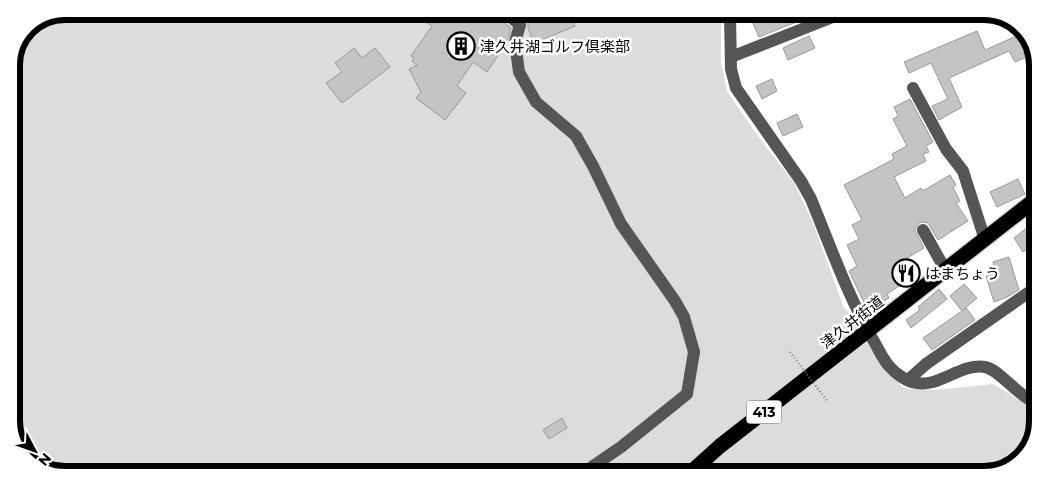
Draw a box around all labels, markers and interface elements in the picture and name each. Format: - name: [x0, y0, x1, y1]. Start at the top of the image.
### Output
- building icon: 津久井湖ゴルフ倶楽部: [446, 31, 476, 61]
- place label: 津久井湖ゴルフ倶楽部: [480, 37, 630, 56]
- restaurant icon: はまちょう: [891, 258, 921, 288]
- place label: はまちょう: [925, 264, 1000, 283]
- street label: 津久井街道: [817, 291, 887, 353]
- road number: 413: [746, 401, 782, 424]
- north arrow: [10, 426, 60, 476]
- text: N: [34, 449, 55, 470]

